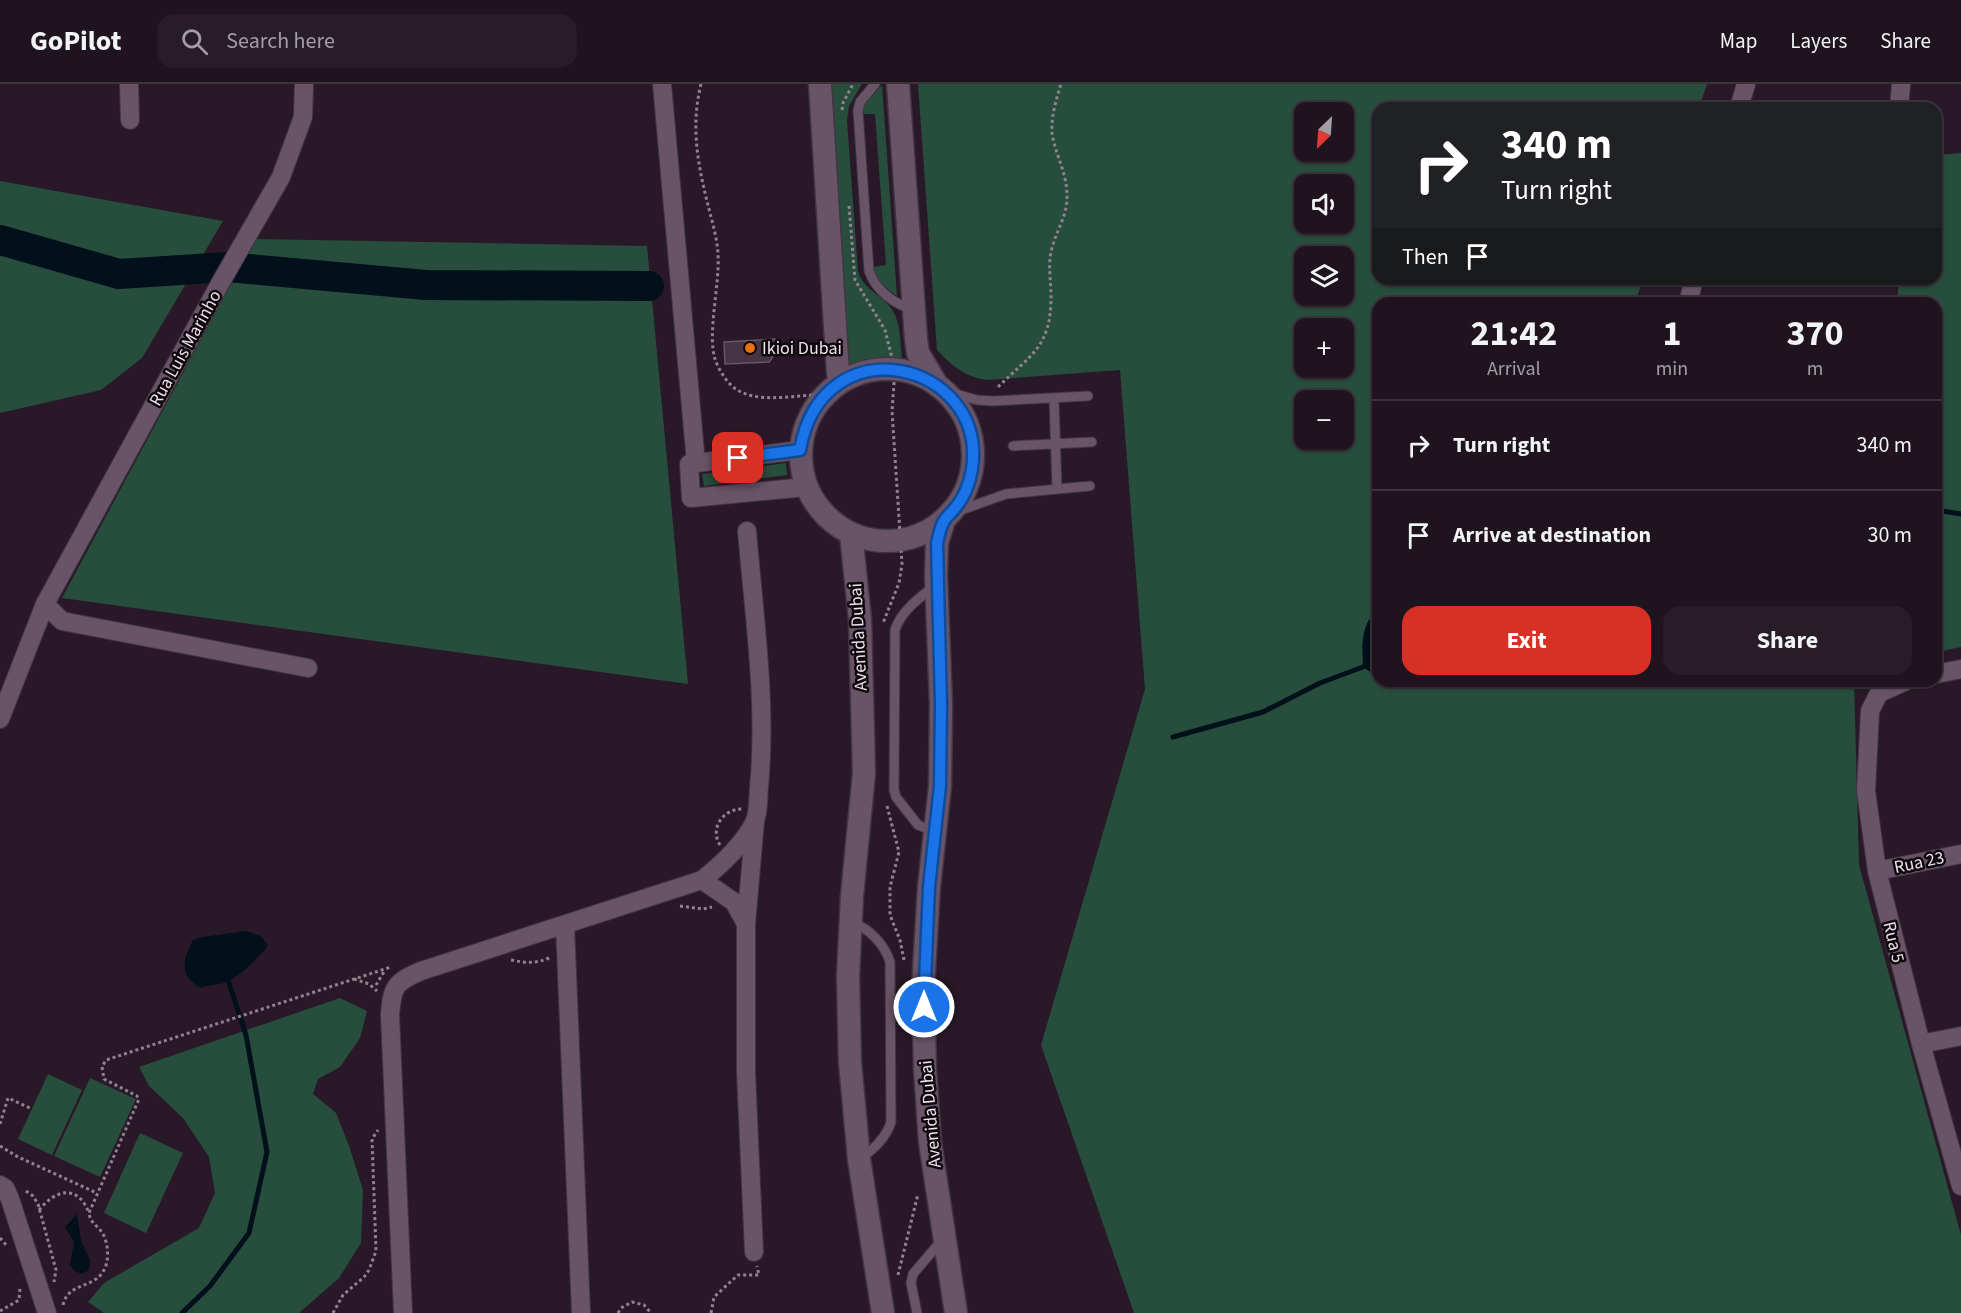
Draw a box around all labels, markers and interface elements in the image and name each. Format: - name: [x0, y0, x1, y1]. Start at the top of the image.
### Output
- search box: [157, 14, 577, 68]
- text: GoPilot: [30, 21, 121, 61]
- icon: search: [178, 25, 211, 58]
- text: Search here: [226, 25, 335, 57]
- text: Map: [1720, 26, 1757, 56]
- text: Layers: [1790, 26, 1847, 56]
- text: Share: [1880, 26, 1931, 56]
- north arrow: [1294, 102, 1354, 162]
- map controls: [1294, 102, 1354, 450]
- text: 340 m: [1501, 115, 1612, 175]
- icon: right: [1402, 126, 1480, 204]
- text: Turn right: [1501, 171, 1612, 210]
- button: sound: [1294, 174, 1354, 234]
- icon: arrive: [1461, 240, 1494, 273]
- text: Then: [1402, 241, 1449, 273]
- button: layers: [1294, 246, 1354, 306]
- street label: Rua Luis Marinho: [143, 286, 228, 411]
- text: 21:42: [1470, 308, 1557, 359]
- text: 1: [1662, 308, 1681, 359]
- text: 370: [1787, 308, 1844, 359]
- button: +: [1294, 318, 1354, 378]
- place label: Ikioi Dubai: [762, 336, 842, 361]
- marker: Ikioi Dubai: [743, 341, 757, 355]
- text: Arrival: [1487, 355, 1541, 383]
- text: min: [1656, 355, 1688, 383]
- text: m: [1807, 355, 1823, 383]
- button: −: [1294, 390, 1354, 450]
- icon: right: [1402, 429, 1435, 462]
- text: Turn right: [1453, 429, 1550, 461]
- text: 340 m: [1857, 429, 1912, 461]
- pin: [712, 432, 763, 483]
- icon: arrive: [721, 441, 754, 474]
- icon: arrive: [1402, 519, 1435, 552]
- text: Arrive at destination: [1453, 519, 1651, 551]
- text: 30 m: [1867, 519, 1912, 551]
- street label: Avenida Dubai: [843, 582, 874, 692]
- button: Exit: [1402, 606, 1651, 675]
- button: Share: [1663, 606, 1912, 675]
- street label: Rua 23: [1892, 845, 1946, 880]
- street label: Rua 5: [1876, 919, 1911, 965]
- position arrow: [892, 975, 956, 1039]
- street label: Avenida Dubai: [913, 1059, 948, 1169]

